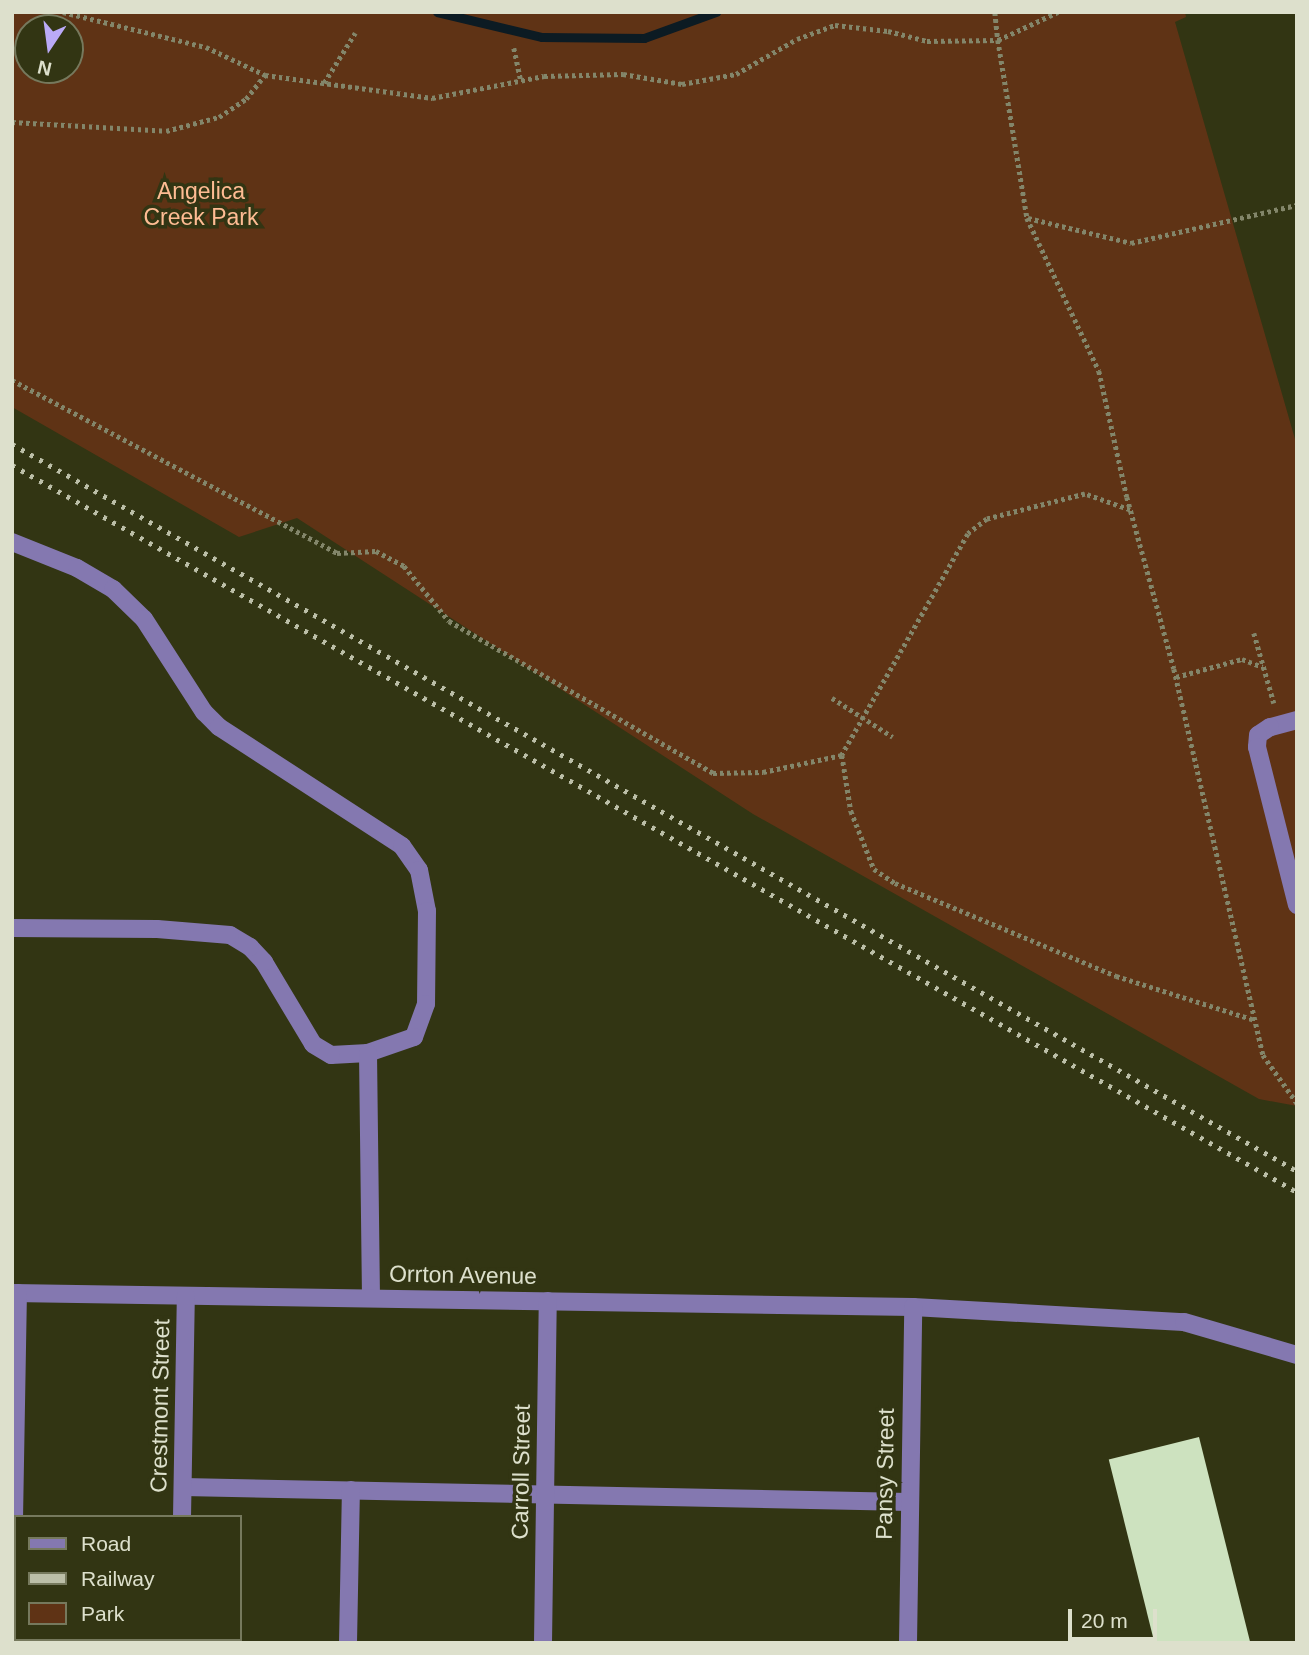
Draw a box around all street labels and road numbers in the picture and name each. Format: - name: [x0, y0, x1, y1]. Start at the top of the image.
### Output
- street label: Orrton Avenue: [388, 1260, 538, 1290]
- street label: Crestmont Street: [145, 1319, 175, 1493]
- street label: Carroll Street: [506, 1404, 536, 1540]
- street label: Pansy Street: [870, 1408, 900, 1540]

